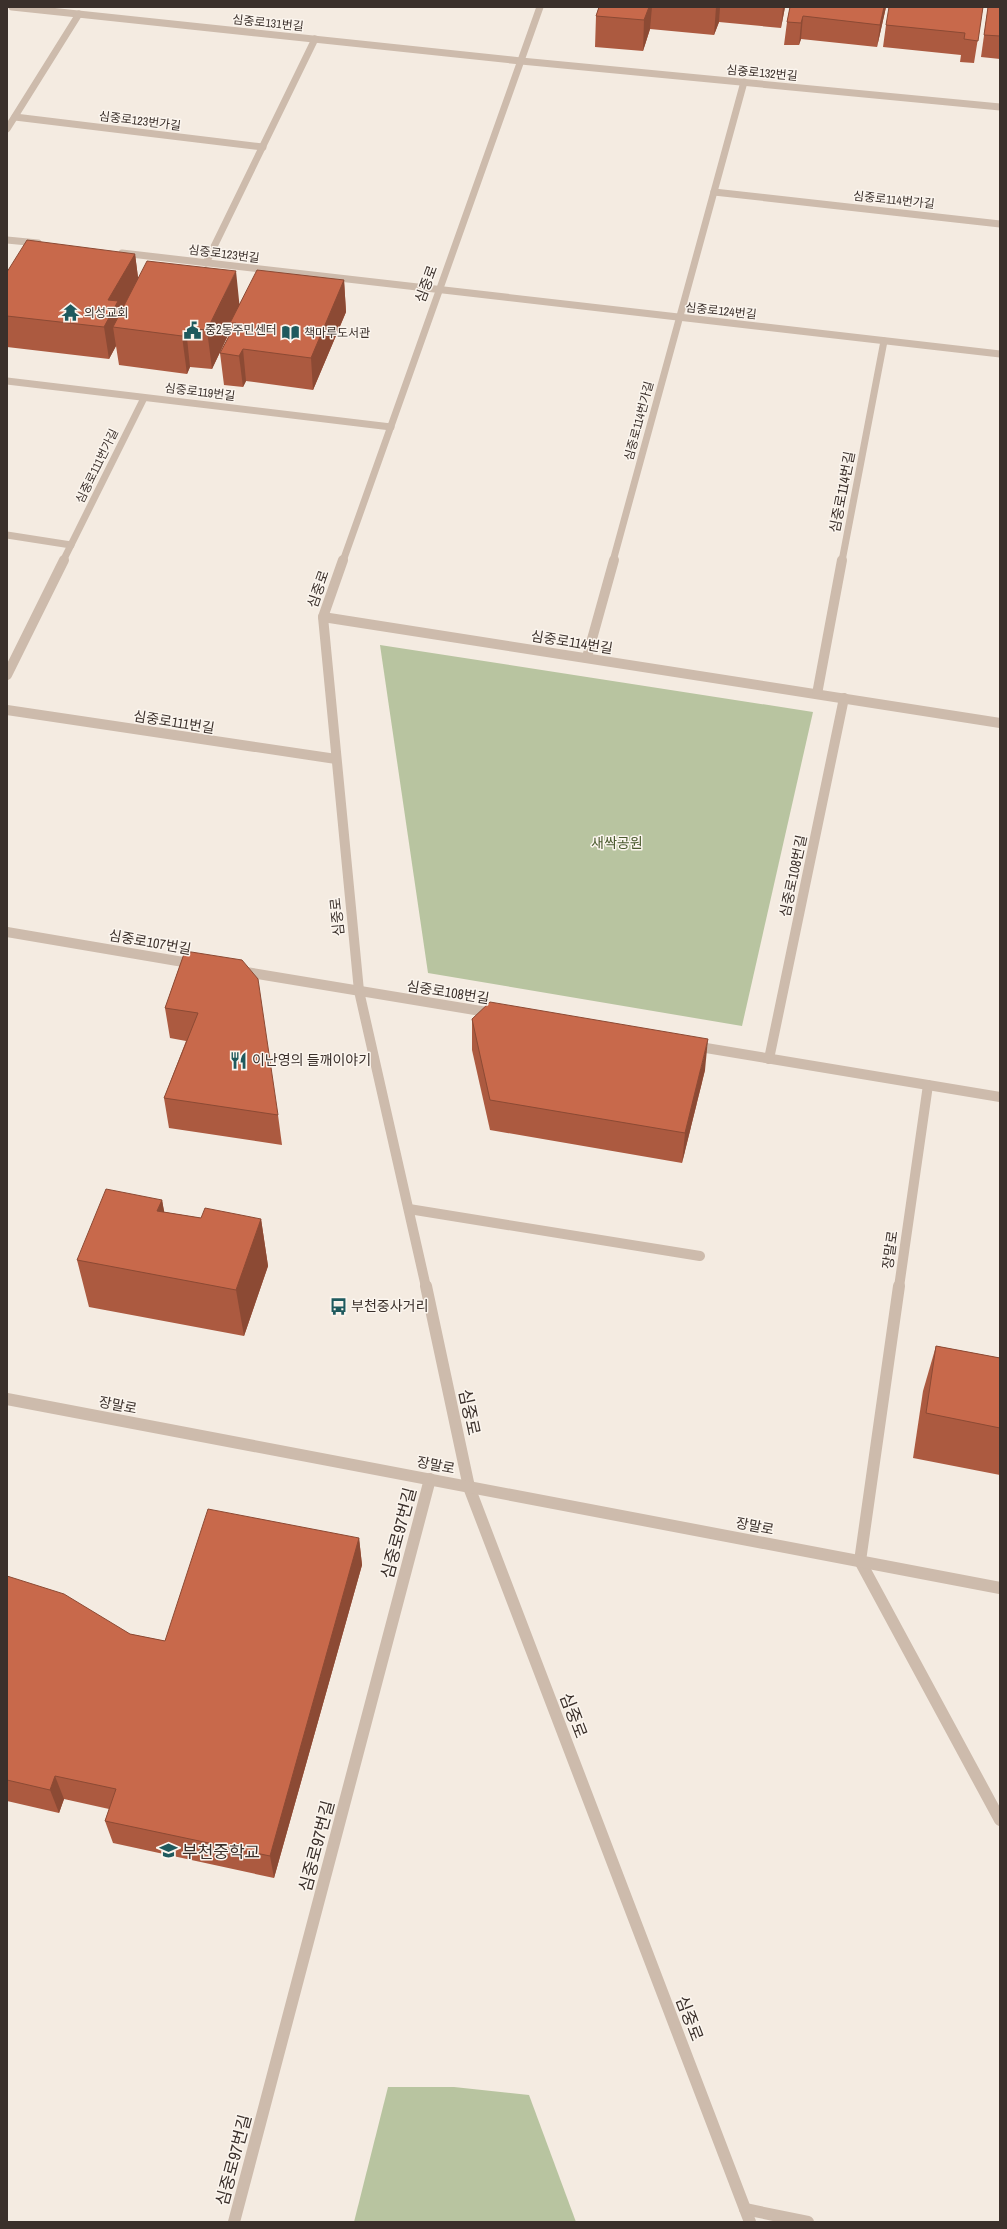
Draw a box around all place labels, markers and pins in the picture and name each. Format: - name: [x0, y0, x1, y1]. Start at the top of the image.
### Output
- temple icon: 의성교회: [61, 303, 81, 323]
- place label: 의성교회: [84, 305, 128, 321]
- public building icon: 중2동주민센터: [182, 320, 202, 340]
- place label: 중2동주민센터: [205, 322, 277, 338]
- library icon: 책마루도서관: [281, 323, 301, 343]
- place label: 책마루도서관: [304, 325, 370, 341]
- restaurant icon: 이난영의 들깨이야기: [229, 1050, 249, 1070]
- place label: 이난영의 들깨이야기: [252, 1051, 371, 1069]
- bus stop icon: 부천중사거리: [328, 1296, 348, 1316]
- place label: 부천중사거리: [351, 1297, 428, 1315]
- place label: 부천중학교: [182, 1840, 260, 1863]
- school or university icon: 부천중학교: [159, 1841, 179, 1861]

